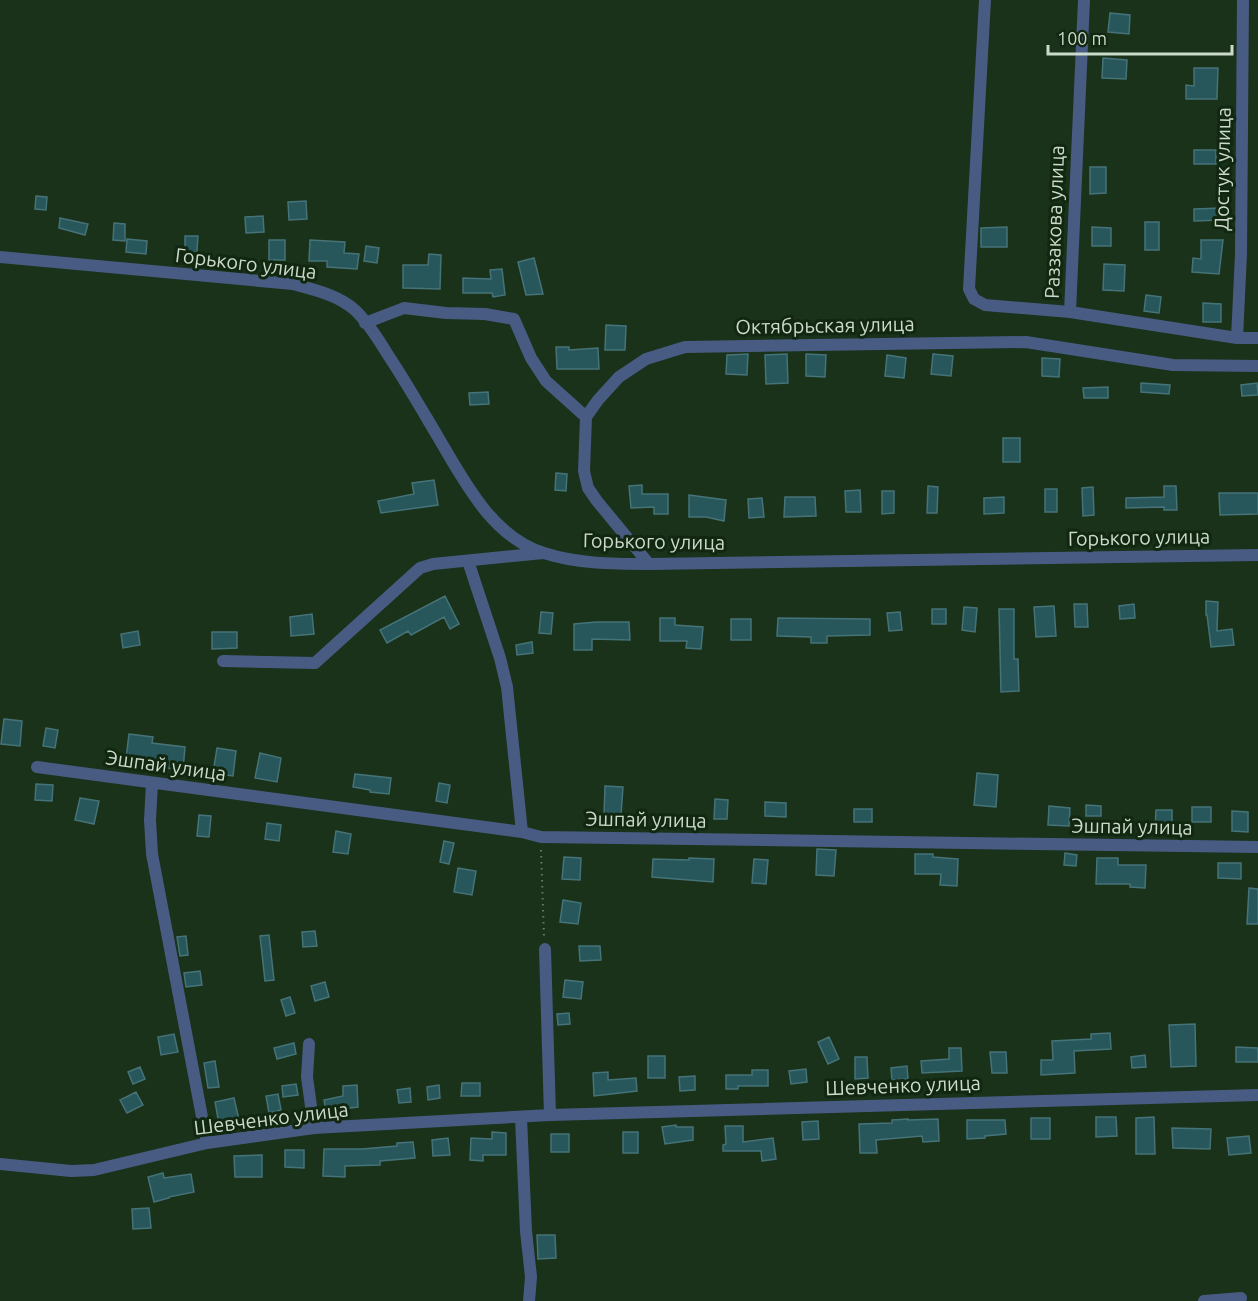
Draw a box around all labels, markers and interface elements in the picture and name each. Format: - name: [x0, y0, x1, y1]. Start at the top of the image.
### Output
- scale bar: [1048, 18, 1232, 56]
- text: 100 m: [1057, 28, 1107, 48]
- street label: Достук улица: [1209, 107, 1235, 231]
- street label: Раззакова улица: [1040, 145, 1068, 299]
- street label: Горького улица: [174, 243, 318, 283]
- street label: Октябрьская улица: [735, 312, 915, 338]
- street label: Горького улица: [1068, 524, 1210, 550]
- street label: Горького улица: [583, 528, 725, 554]
- street label: Эшпай улица: [104, 745, 228, 785]
- street label: Эшпай улица: [585, 806, 707, 832]
- street label: Эшпай улица: [1071, 813, 1193, 839]
- street label: Шевченко улица: [825, 1071, 981, 1099]
- street label: Шевченко улица: [192, 1097, 350, 1139]

